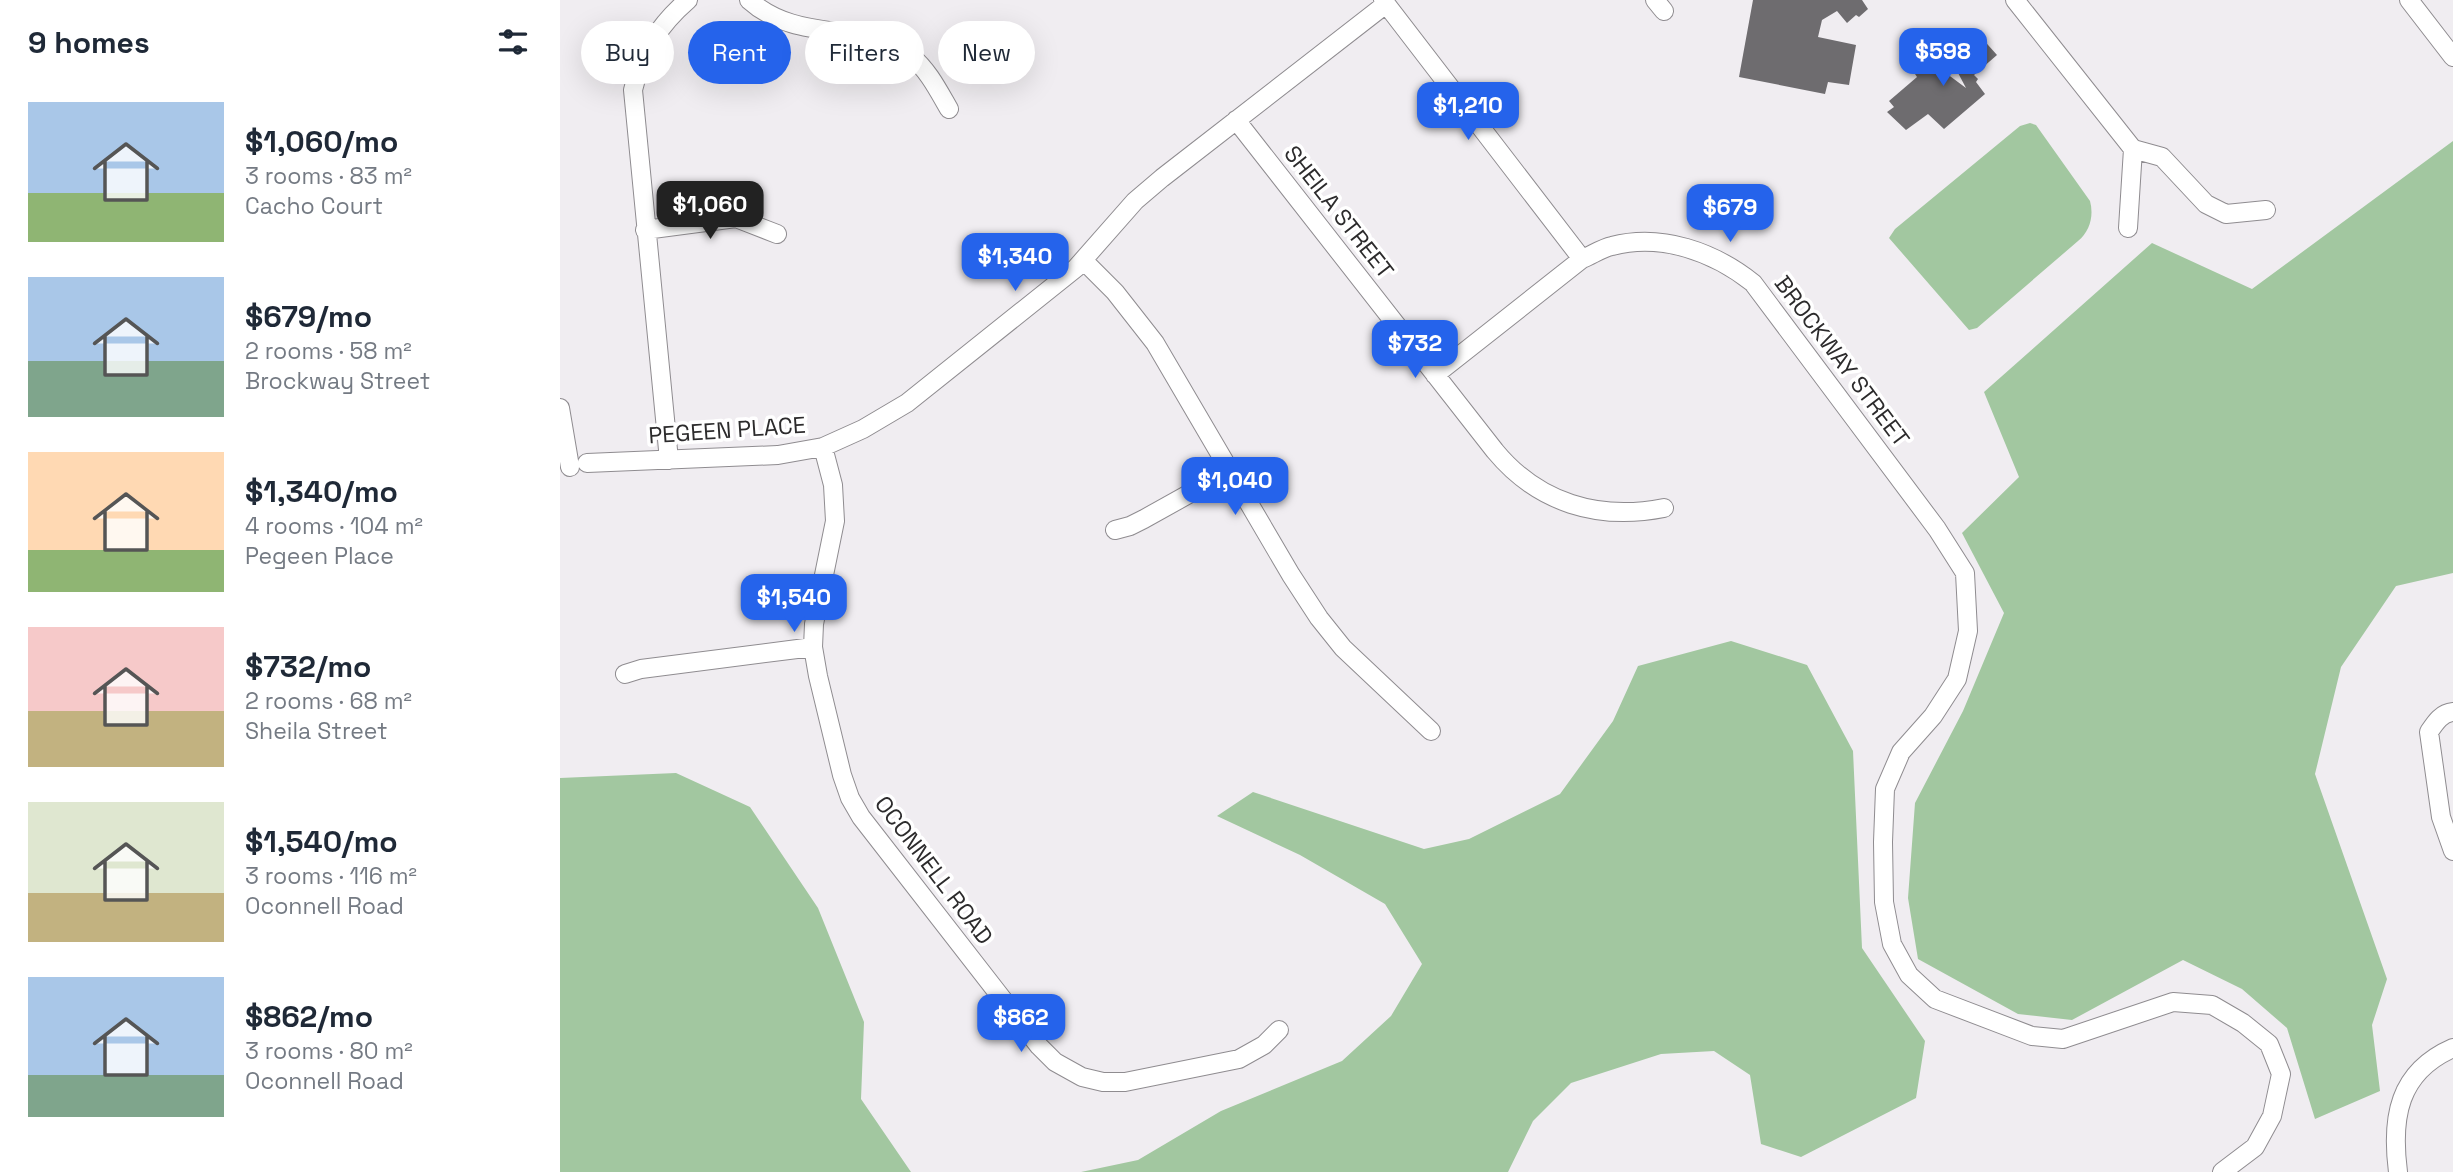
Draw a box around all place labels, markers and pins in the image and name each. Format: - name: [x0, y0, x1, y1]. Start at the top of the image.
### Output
- pin: $598: [1902, 28, 1984, 88]
- pin: $1,210: [1411, 82, 1525, 142]
- pin: $1,060: [653, 182, 767, 241]
- pin: $679: [1689, 184, 1771, 244]
- pin: $1,340: [958, 233, 1072, 293]
- pin: $732: [1374, 320, 1456, 380]
- pin: $1,040: [1178, 458, 1292, 517]
- pin: $1,540: [737, 574, 851, 634]
- pin: $862: [980, 995, 1062, 1054]

